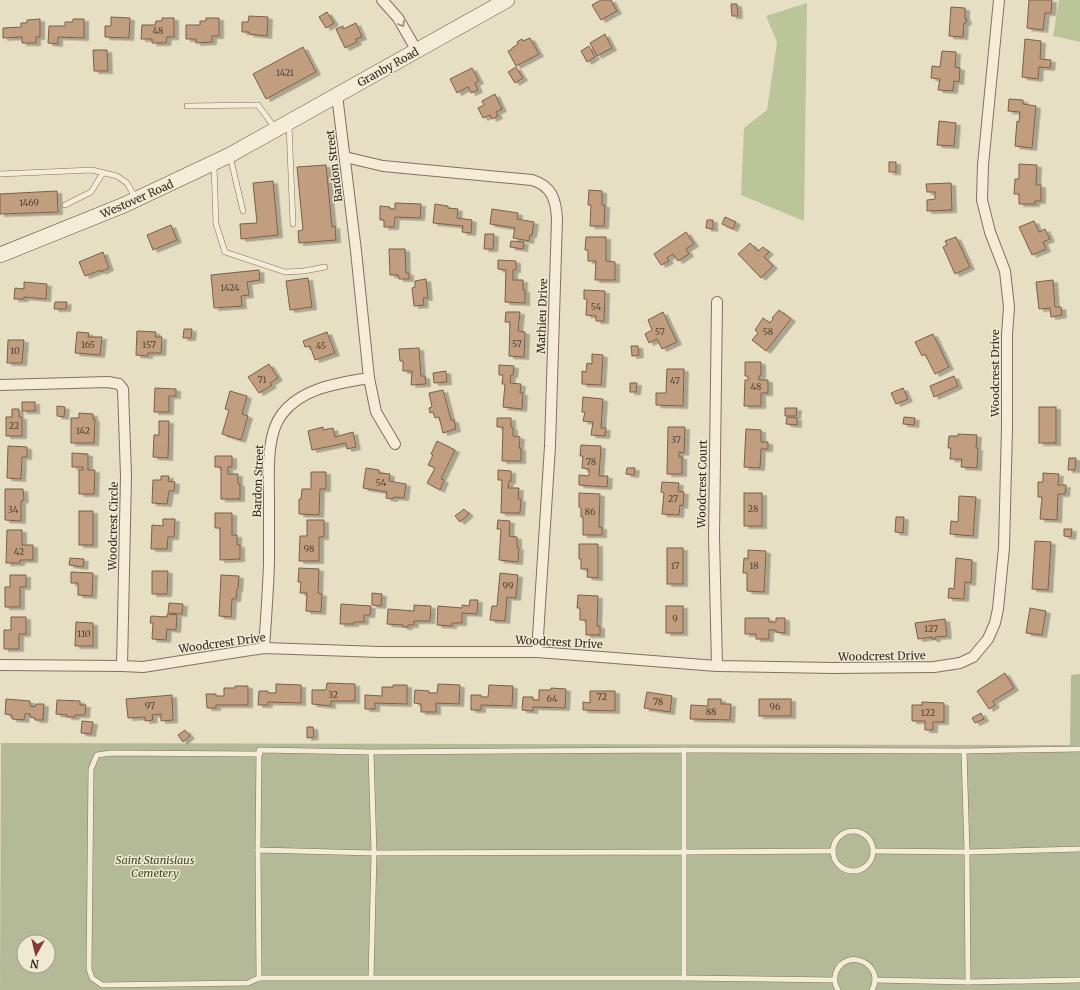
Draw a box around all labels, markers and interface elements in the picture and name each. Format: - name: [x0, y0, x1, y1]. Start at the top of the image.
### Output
- one-way arrow: [397, 20, 404, 27]
- house number: 48: [153, 25, 163, 36]
- street label: Granby Road: [355, 44, 421, 90]
- house number: 1421: [276, 67, 294, 78]
- street label: Bardon Street: [323, 128, 345, 203]
- street label: Westover Road: [97, 177, 176, 222]
- house number: 1469: [19, 197, 39, 208]
- street label: Mathieu Drive: [534, 278, 550, 354]
- house number: 1424: [220, 282, 240, 293]
- house number: 54: [591, 301, 602, 312]
- house number: 57: [655, 326, 665, 337]
- house number: 58: [763, 326, 773, 337]
- street label: Woodcrest Drive: [988, 329, 1002, 418]
- house number: 57: [512, 338, 522, 349]
- house number: 165: [81, 339, 95, 350]
- house number: 157: [142, 339, 156, 350]
- house number: 45: [316, 340, 326, 351]
- house number: 10: [10, 345, 20, 356]
- house number: 71: [257, 374, 267, 385]
- house number: 47: [670, 375, 680, 386]
- house number: 48: [751, 381, 761, 392]
- house number: 22: [9, 420, 19, 431]
- house number: 142: [76, 425, 90, 436]
- house number: 37: [671, 434, 681, 445]
- street label: Woodcrest Court: [694, 439, 710, 529]
- street label: Bardon Street: [250, 444, 266, 518]
- house number: 78: [586, 456, 596, 467]
- house number: 54: [376, 477, 387, 488]
- street label: Woodcrest Circle: [105, 481, 121, 572]
- house number: 27: [668, 493, 678, 504]
- house number: 28: [748, 503, 758, 514]
- house number: 34: [8, 504, 19, 515]
- house number: 86: [585, 506, 596, 517]
- house number: 98: [304, 543, 314, 554]
- house number: 42: [14, 546, 24, 557]
- house number: 17: [671, 560, 679, 571]
- house number: 18: [749, 560, 759, 571]
- house number: 99: [503, 580, 513, 591]
- house number: 9: [672, 613, 678, 624]
- house number: 127: [924, 623, 938, 634]
- house number: 110: [77, 628, 91, 639]
- street label: Woodcrest Drive: [177, 630, 267, 656]
- street label: Woodcrest Drive: [514, 633, 603, 651]
- street label: Woodcrest Drive: [837, 648, 926, 664]
- house number: 32: [328, 689, 338, 700]
- house number: 72: [597, 691, 607, 702]
- house number: 64: [547, 693, 558, 704]
- house number: 78: [653, 696, 663, 707]
- house number: 97: [145, 700, 155, 711]
- house number: 96: [770, 701, 781, 712]
- house number: 88: [706, 706, 716, 717]
- house number: 122: [921, 707, 935, 718]
- park label: Saint Stanislaus Cemetery: [115, 853, 195, 880]
- north arrow: [16, 934, 56, 974]
- text: N: [29, 956, 40, 971]

